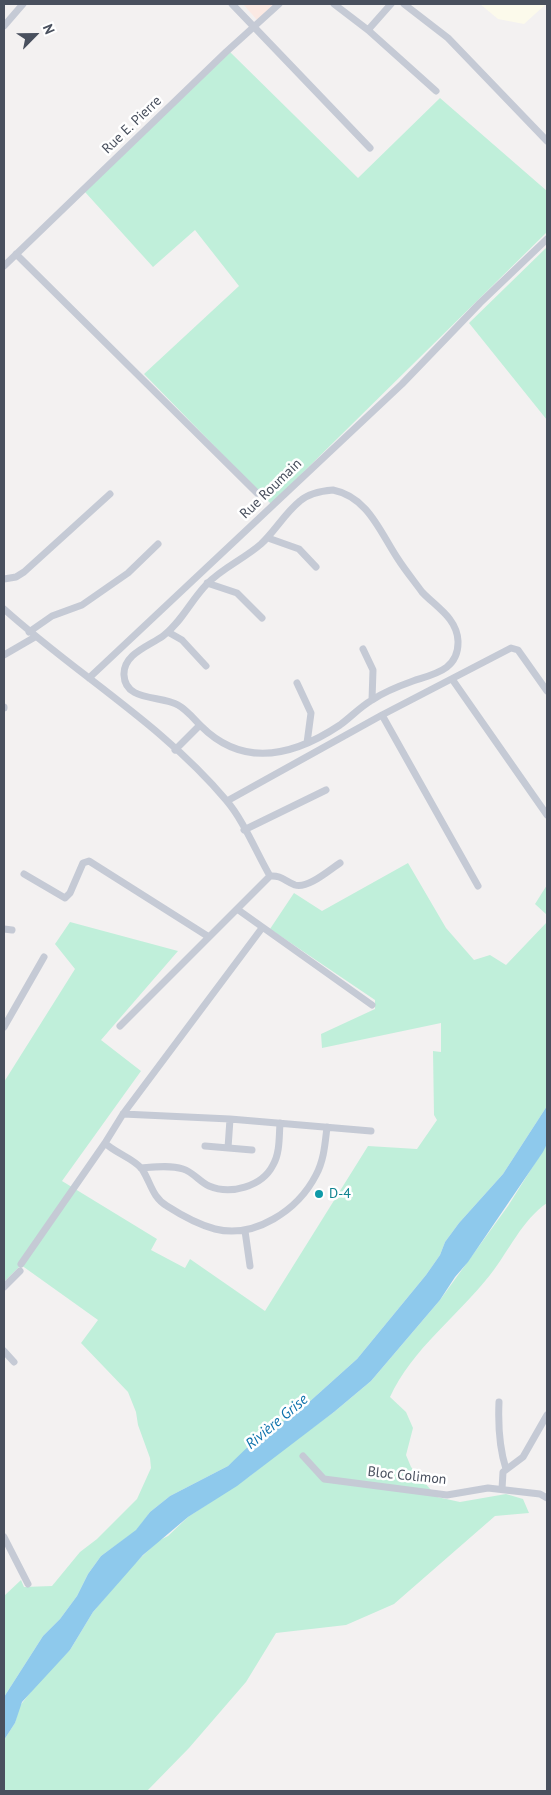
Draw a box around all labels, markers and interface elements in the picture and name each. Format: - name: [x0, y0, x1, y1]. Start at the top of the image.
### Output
- north arrow: [10, 10, 60, 60]
- text: N: [39, 21, 59, 37]
- street label: Rue E. Pierre: [99, 93, 165, 157]
- street label: Rue Roumain: [237, 456, 305, 522]
- place label: D-4: [329, 1186, 351, 1202]
- marker: D-4: [313, 1188, 325, 1200]
- water label: Rivière Grise: [242, 1391, 312, 1453]
- street label: Bloc Colimon: [367, 1464, 447, 1488]

